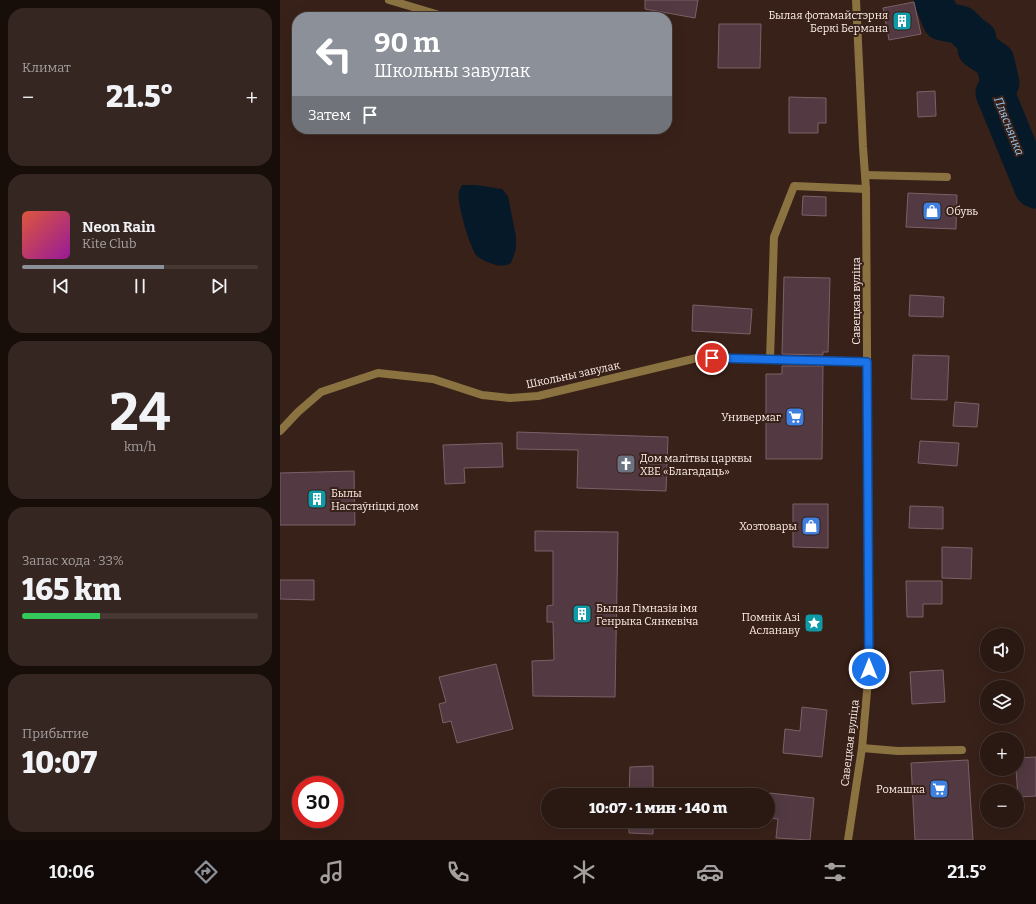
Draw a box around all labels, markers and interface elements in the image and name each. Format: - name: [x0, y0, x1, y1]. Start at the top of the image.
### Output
- place label: Былая фотамайстэрня Беркі Бермана: [768, 9, 888, 35]
- building icon: Былая фотамайстэрня Беркі Бермана: [891, 10, 913, 32]
- text: 90 m: [374, 26, 440, 59]
- icon: left: [308, 28, 360, 80]
- text: Климат: [22, 60, 71, 75]
- text: Школьны завулак: [374, 60, 530, 82]
- text: 21.5°: [106, 79, 174, 115]
- text: −: [22, 84, 34, 111]
- text: +: [245, 84, 258, 111]
- water label: Пляснянка: [991, 95, 1027, 157]
- icon: arrive: [359, 104, 381, 126]
- text: Затем: [308, 106, 351, 124]
- shop icon: Обувь: [921, 200, 943, 222]
- place label: Обувь: [946, 205, 978, 218]
- text: Neon Rain: [82, 218, 155, 236]
- text: Kite Club: [82, 236, 136, 251]
- street label: Савецкая вуліца: [850, 257, 863, 345]
- icon: previous: [50, 275, 72, 297]
- icon: pause: [129, 275, 151, 297]
- icon: next: [208, 275, 230, 297]
- pin: [695, 341, 729, 375]
- icon: arrive: [701, 347, 723, 369]
- street label: Школьны завулак: [525, 359, 622, 391]
- text: 24: [110, 381, 170, 444]
- supermarket icon: Универмаг: [784, 406, 806, 428]
- place label: Универмаг: [721, 411, 782, 424]
- text: km/h: [124, 439, 156, 454]
- place label: Дом малітвы царквы ХВЕ «Благадаць»: [640, 452, 752, 478]
- church icon: Дом малітвы царквы ХВЕ «Благадаць»: [615, 453, 637, 475]
- place label: Былы Настаўніцкі дом: [331, 487, 419, 513]
- building icon: Былы Настаўніцкі дом: [306, 488, 328, 510]
- shop icon: Хозтовары: [800, 515, 822, 537]
- place label: Хозтовары: [739, 520, 797, 533]
- text: Запас хода · 33%: [22, 553, 124, 568]
- text: 165 km: [22, 572, 121, 608]
- place label: Былая Гімназія імя Генрыка Сянкевіча: [596, 602, 698, 628]
- building icon: Былая Гімназія імя Генрыка Сянкевіча: [571, 603, 593, 625]
- place label: Помнік Азі Асланаву: [742, 611, 801, 637]
- place icon: Помнік Азі Асланаву: [803, 612, 825, 634]
- map controls: [980, 628, 1024, 828]
- button: sound: [980, 628, 1024, 672]
- position arrow: [848, 648, 890, 690]
- button: layers: [980, 680, 1024, 724]
- street label: Савецкая вуліца: [838, 699, 862, 787]
- text: Прибытие: [22, 726, 89, 741]
- button: +: [980, 732, 1024, 776]
- text: 10:07: [22, 745, 97, 781]
- speed limit sign: 30: [292, 776, 344, 828]
- supermarket icon: Ромашка: [928, 778, 950, 800]
- place label: Ромашка: [876, 783, 925, 796]
- button: −: [980, 784, 1024, 828]
- text: 10:07 · 1 мин · 140 m: [589, 799, 727, 817]
- icon: directions: [192, 858, 220, 886]
- icon: music: [318, 858, 346, 886]
- icon: phone: [444, 858, 472, 886]
- icon: climate: [570, 858, 598, 886]
- icon: car: [696, 858, 724, 886]
- icon: filters: [821, 858, 849, 886]
- text: 10:06: [49, 861, 94, 883]
- text: 21.5°: [947, 861, 987, 883]

